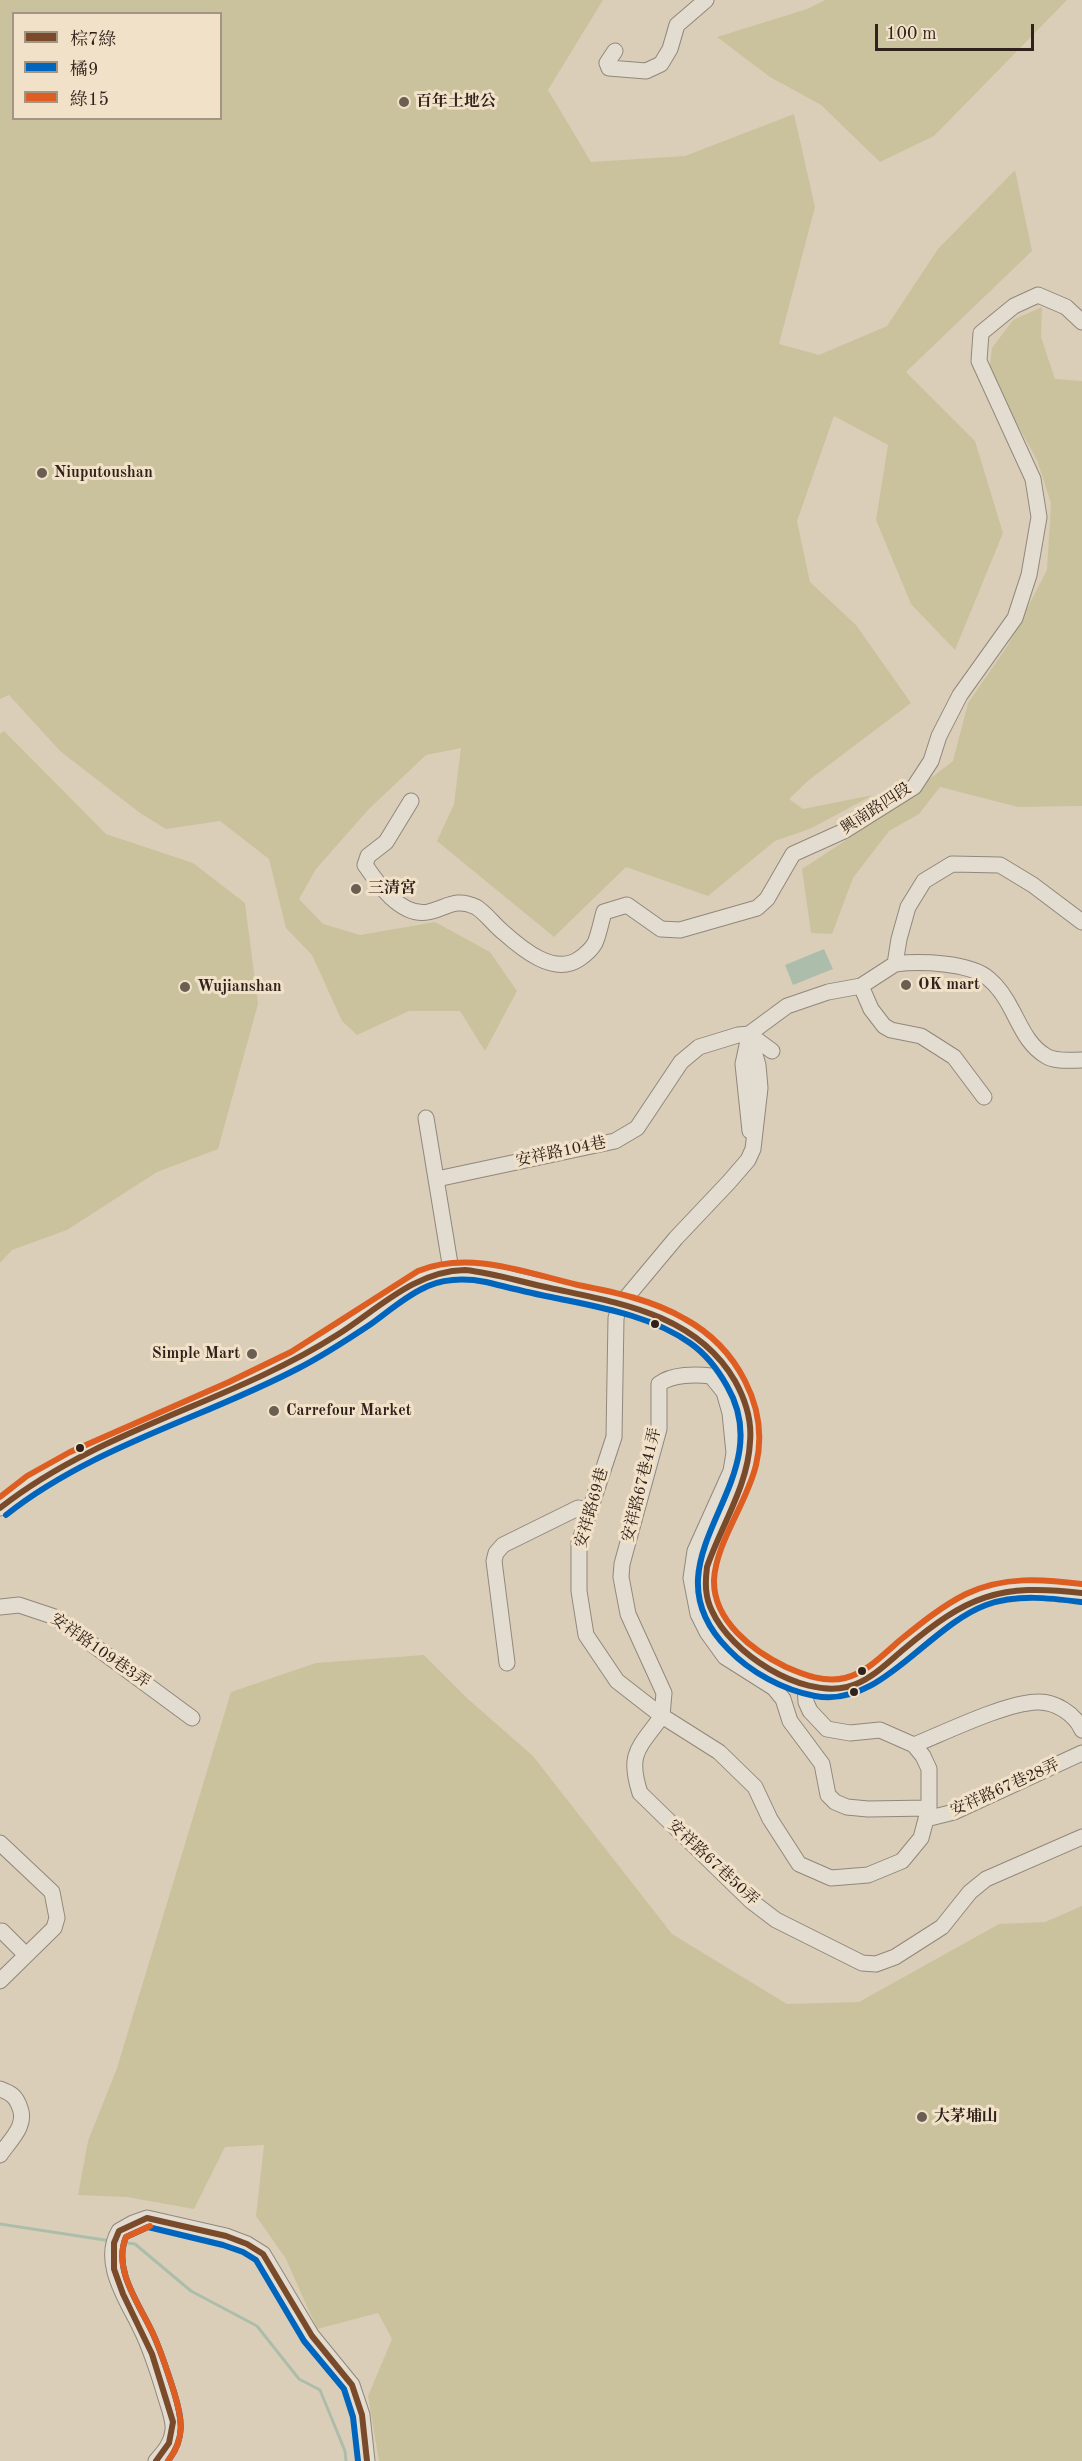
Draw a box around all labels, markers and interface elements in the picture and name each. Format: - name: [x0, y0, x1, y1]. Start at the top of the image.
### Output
- legend: [12, 12, 222, 120]
- scale bar: [878, 12, 1037, 50]
- text: 100 m: [886, 25, 937, 43]
- text: 棕7綠: [70, 31, 116, 49]
- text: 橘9: [70, 61, 98, 79]
- text: 綠15: [70, 91, 109, 109]
- place label: 百年土地公: [416, 92, 496, 112]
- marker: 百年土地公: [397, 95, 411, 109]
- place label: Niuputoushan: [54, 463, 153, 483]
- marker: Niuputoushan: [35, 466, 49, 480]
- street label: 興南路四段: [837, 779, 915, 839]
- place label: 三清宮: [368, 879, 416, 899]
- marker: 三清宮: [349, 882, 363, 896]
- place label: OK mart: [918, 975, 980, 995]
- place label: Wujianshan: [197, 977, 282, 997]
- marker: OK mart: [899, 978, 913, 992]
- marker: Wujianshan: [178, 980, 192, 994]
- street label: 安祥路104巷: [514, 1133, 608, 1171]
- unlabelled marker: [649, 1318, 661, 1330]
- place label: Simple Mart: [152, 1344, 240, 1364]
- marker: Simple Mart: [245, 1347, 259, 1361]
- place label: Carrefour Market: [286, 1401, 412, 1421]
- marker: Carrefour Market: [267, 1404, 281, 1418]
- street label: 安祥路67巷41弄: [619, 1426, 665, 1544]
- unlabelled marker: [74, 1442, 86, 1454]
- street label: 安祥路69巷: [571, 1466, 613, 1550]
- street label: 安祥路109巷3弄: [47, 1610, 153, 1692]
- unlabelled marker: [856, 1665, 868, 1677]
- unlabelled marker: [848, 1686, 860, 1698]
- street label: 安祥路67巷28弄: [948, 1755, 1062, 1821]
- street label: 安祥路67巷50弄: [664, 1816, 762, 1910]
- place label: 大茅埔山: [934, 2107, 998, 2127]
- marker: 大茅埔山: [915, 2110, 929, 2124]

